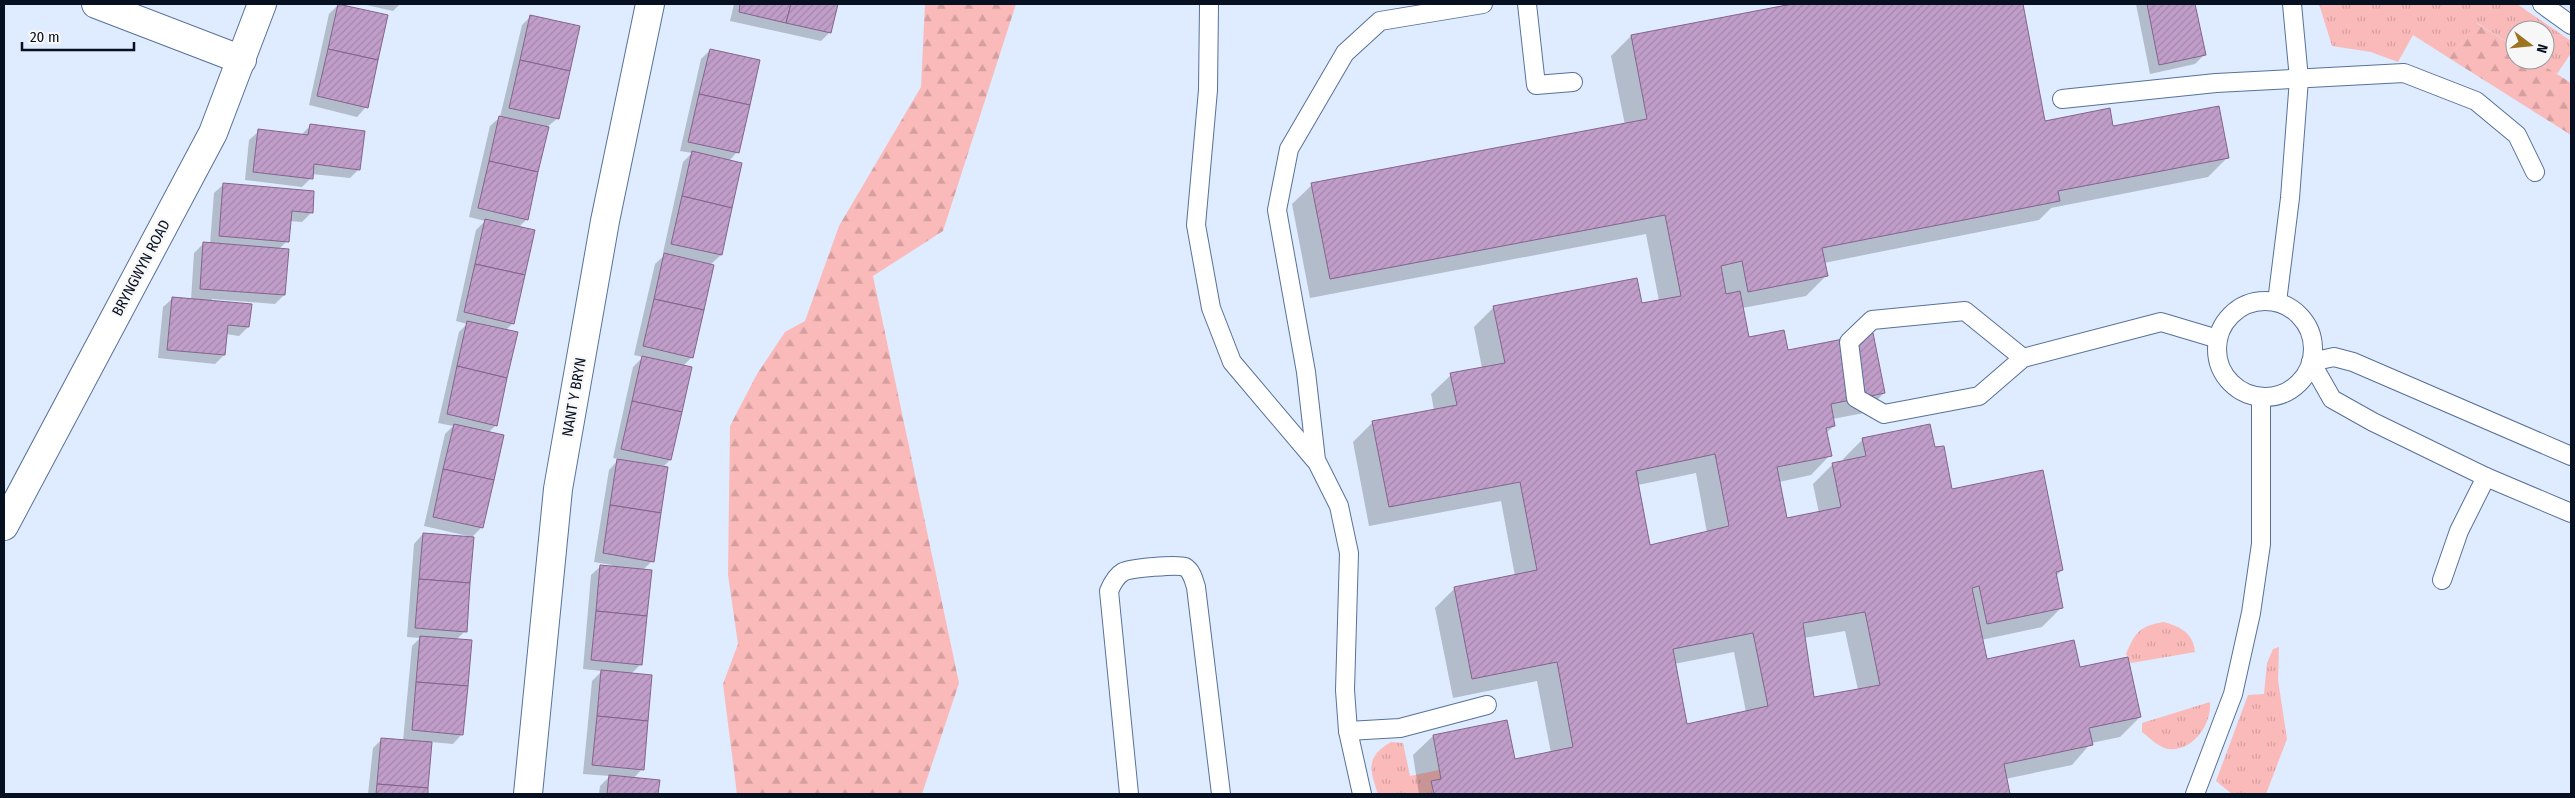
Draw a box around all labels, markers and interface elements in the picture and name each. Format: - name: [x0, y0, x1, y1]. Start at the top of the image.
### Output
- scale bar: [22, 20, 135, 52]
- north arrow: [2505, 20, 2555, 70]
- text: 20 m: [30, 28, 60, 46]
- text: N: [2533, 42, 2551, 55]
- street label: BRYNGWYN ROAD: [108, 217, 174, 319]
- street label: NANT Y BRYN: [558, 356, 590, 438]

